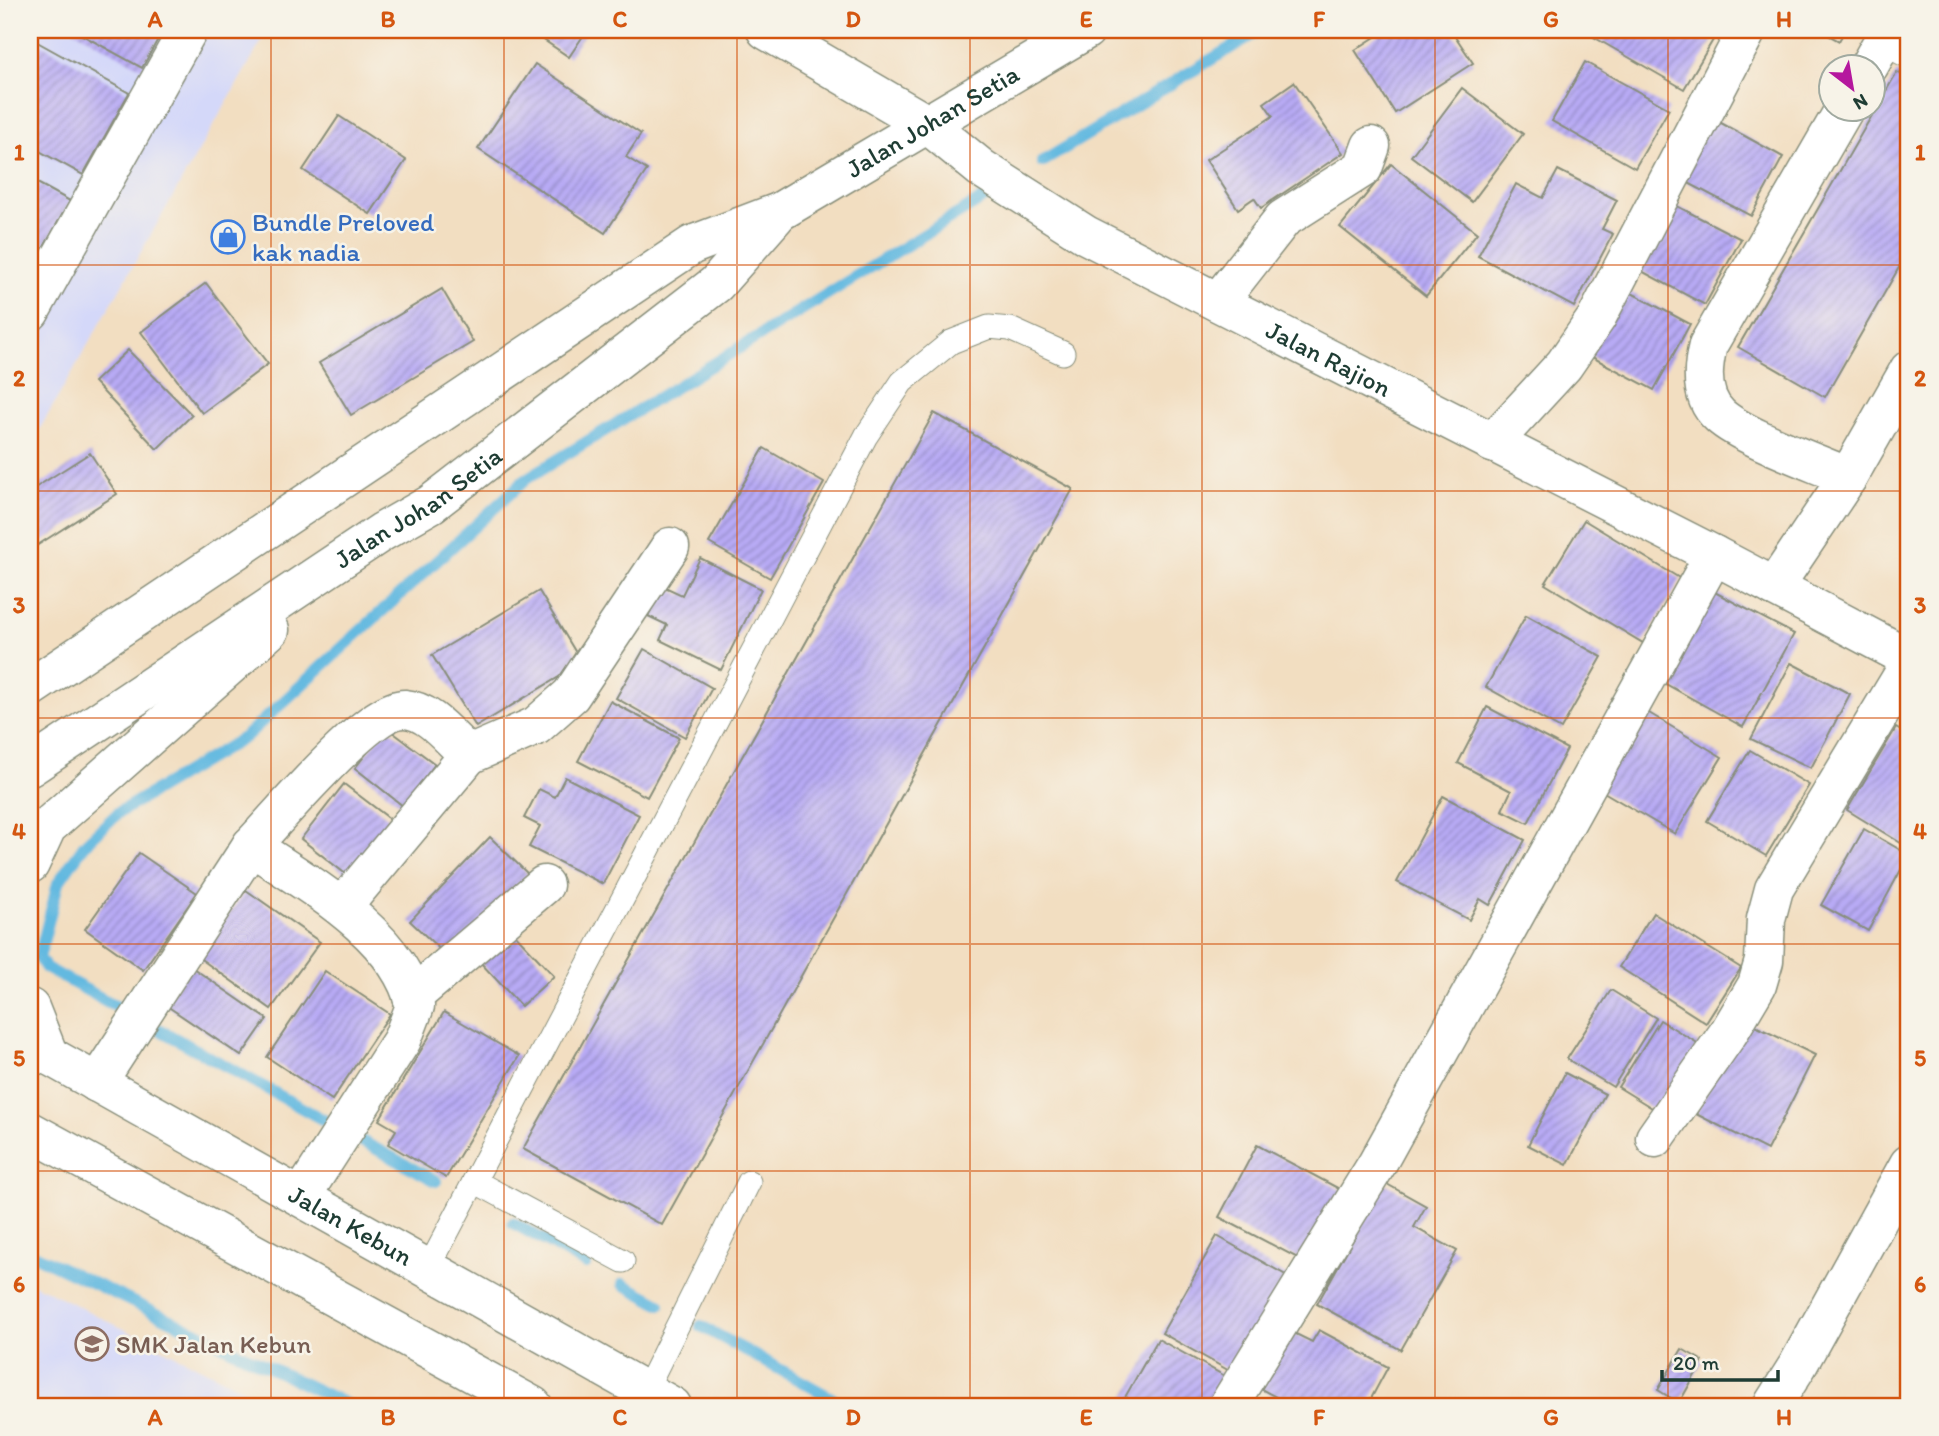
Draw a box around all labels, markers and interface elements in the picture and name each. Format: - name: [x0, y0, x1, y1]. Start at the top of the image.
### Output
- text: A: [147, 5, 163, 33]
- text: B: [381, 5, 396, 33]
- text: C: [613, 5, 628, 33]
- text: D: [845, 5, 861, 33]
- text: E: [1080, 5, 1093, 33]
- text: F: [1313, 5, 1326, 33]
- text: G: [1543, 5, 1559, 33]
- text: H: [1776, 5, 1792, 33]
- north arrow: [1816, 52, 1886, 122]
- street label: Jalan Johan Setia: [840, 57, 1025, 185]
- text: N: [1849, 89, 1872, 115]
- text: 1: [14, 138, 25, 166]
- text: 1: [1915, 138, 1926, 166]
- place label: Bundle Preloved kak nadia: [252, 206, 435, 268]
- shop icon: Bundle Preloved kak nadia: [209, 218, 247, 256]
- street label: Jalan Rajion: [1261, 313, 1397, 404]
- text: 2: [13, 364, 26, 392]
- text: 2: [1914, 364, 1927, 392]
- street label: Jalan Johan Setia: [328, 439, 509, 575]
- text: 3: [13, 591, 26, 619]
- text: 3: [1914, 591, 1927, 619]
- text: 4: [12, 817, 26, 845]
- text: 4: [1913, 817, 1927, 845]
- text: 5: [13, 1044, 25, 1072]
- text: 5: [1914, 1044, 1926, 1072]
- street label: Jalan Kebun: [283, 1178, 419, 1273]
- text: 6: [13, 1270, 25, 1298]
- text: 6: [1914, 1270, 1926, 1298]
- school or university icon: SMK Jalan Kebun: [73, 1325, 111, 1363]
- place label: SMK Jalan Kebun: [116, 1328, 311, 1360]
- scale bar: [1662, 1338, 1778, 1382]
- text: 20 m: [1673, 1350, 1720, 1375]
- text: A: [147, 1403, 163, 1431]
- text: B: [381, 1403, 396, 1431]
- text: C: [613, 1403, 628, 1431]
- text: D: [845, 1403, 861, 1431]
- text: E: [1080, 1403, 1093, 1431]
- text: F: [1313, 1403, 1326, 1431]
- text: G: [1543, 1403, 1559, 1431]
- text: H: [1776, 1403, 1792, 1431]

